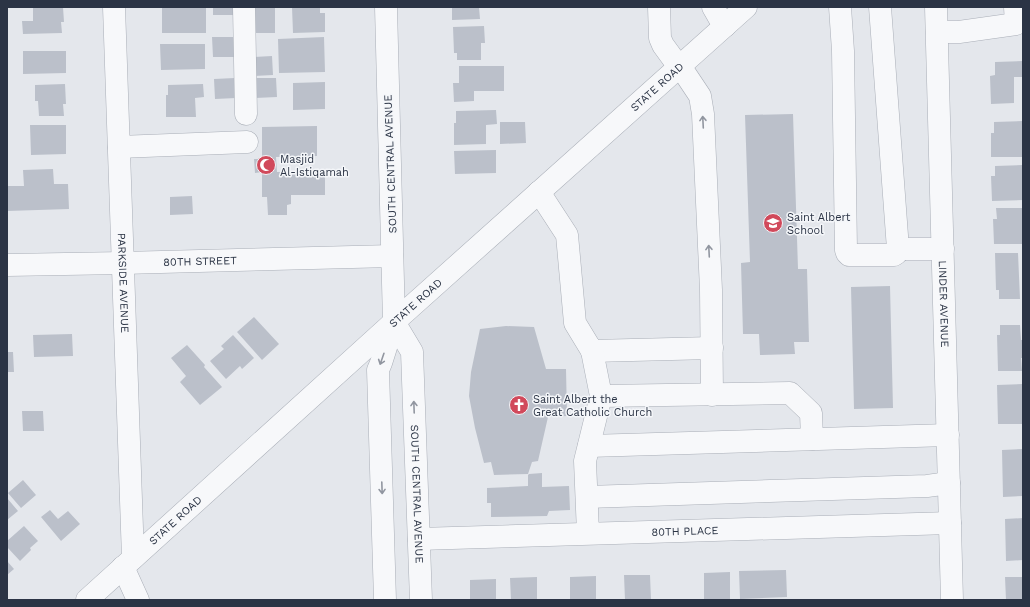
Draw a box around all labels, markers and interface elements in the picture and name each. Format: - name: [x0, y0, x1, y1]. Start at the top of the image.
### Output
- street label: STATE ROAD: [628, 60, 686, 114]
- street label: SOUTH CENTRAL AVENUE: [382, 94, 399, 233]
- one-way arrow: [700, 116, 707, 129]
- place label: Masjid Al-Istiqamah: [280, 153, 349, 179]
- mosque icon: Masjid Al-Istiqamah: [255, 154, 277, 176]
- place label: Saint Albert School: [787, 211, 851, 237]
- school or university icon: Saint Albert School: [762, 212, 784, 234]
- street label: PARKSIDE AVENUE: [115, 233, 131, 333]
- one-way arrow: [705, 245, 713, 258]
- street label: 80TH STREET: [163, 254, 237, 269]
- street label: LINDER AVENUE: [936, 260, 951, 348]
- street label: STATE ROAD: [387, 276, 445, 330]
- one-way arrow: [378, 353, 386, 365]
- place label: Saint Albert the Great Catholic Church: [533, 393, 652, 419]
- church icon: Saint Albert the Great Catholic Church: [508, 394, 530, 416]
- one-way arrow: [411, 401, 418, 414]
- street label: SOUTH CENTRAL AVENUE: [408, 424, 426, 564]
- one-way arrow: [378, 481, 386, 494]
- street label: STATE ROAD: [147, 493, 205, 548]
- street label: 80TH PLACE: [651, 524, 719, 539]

